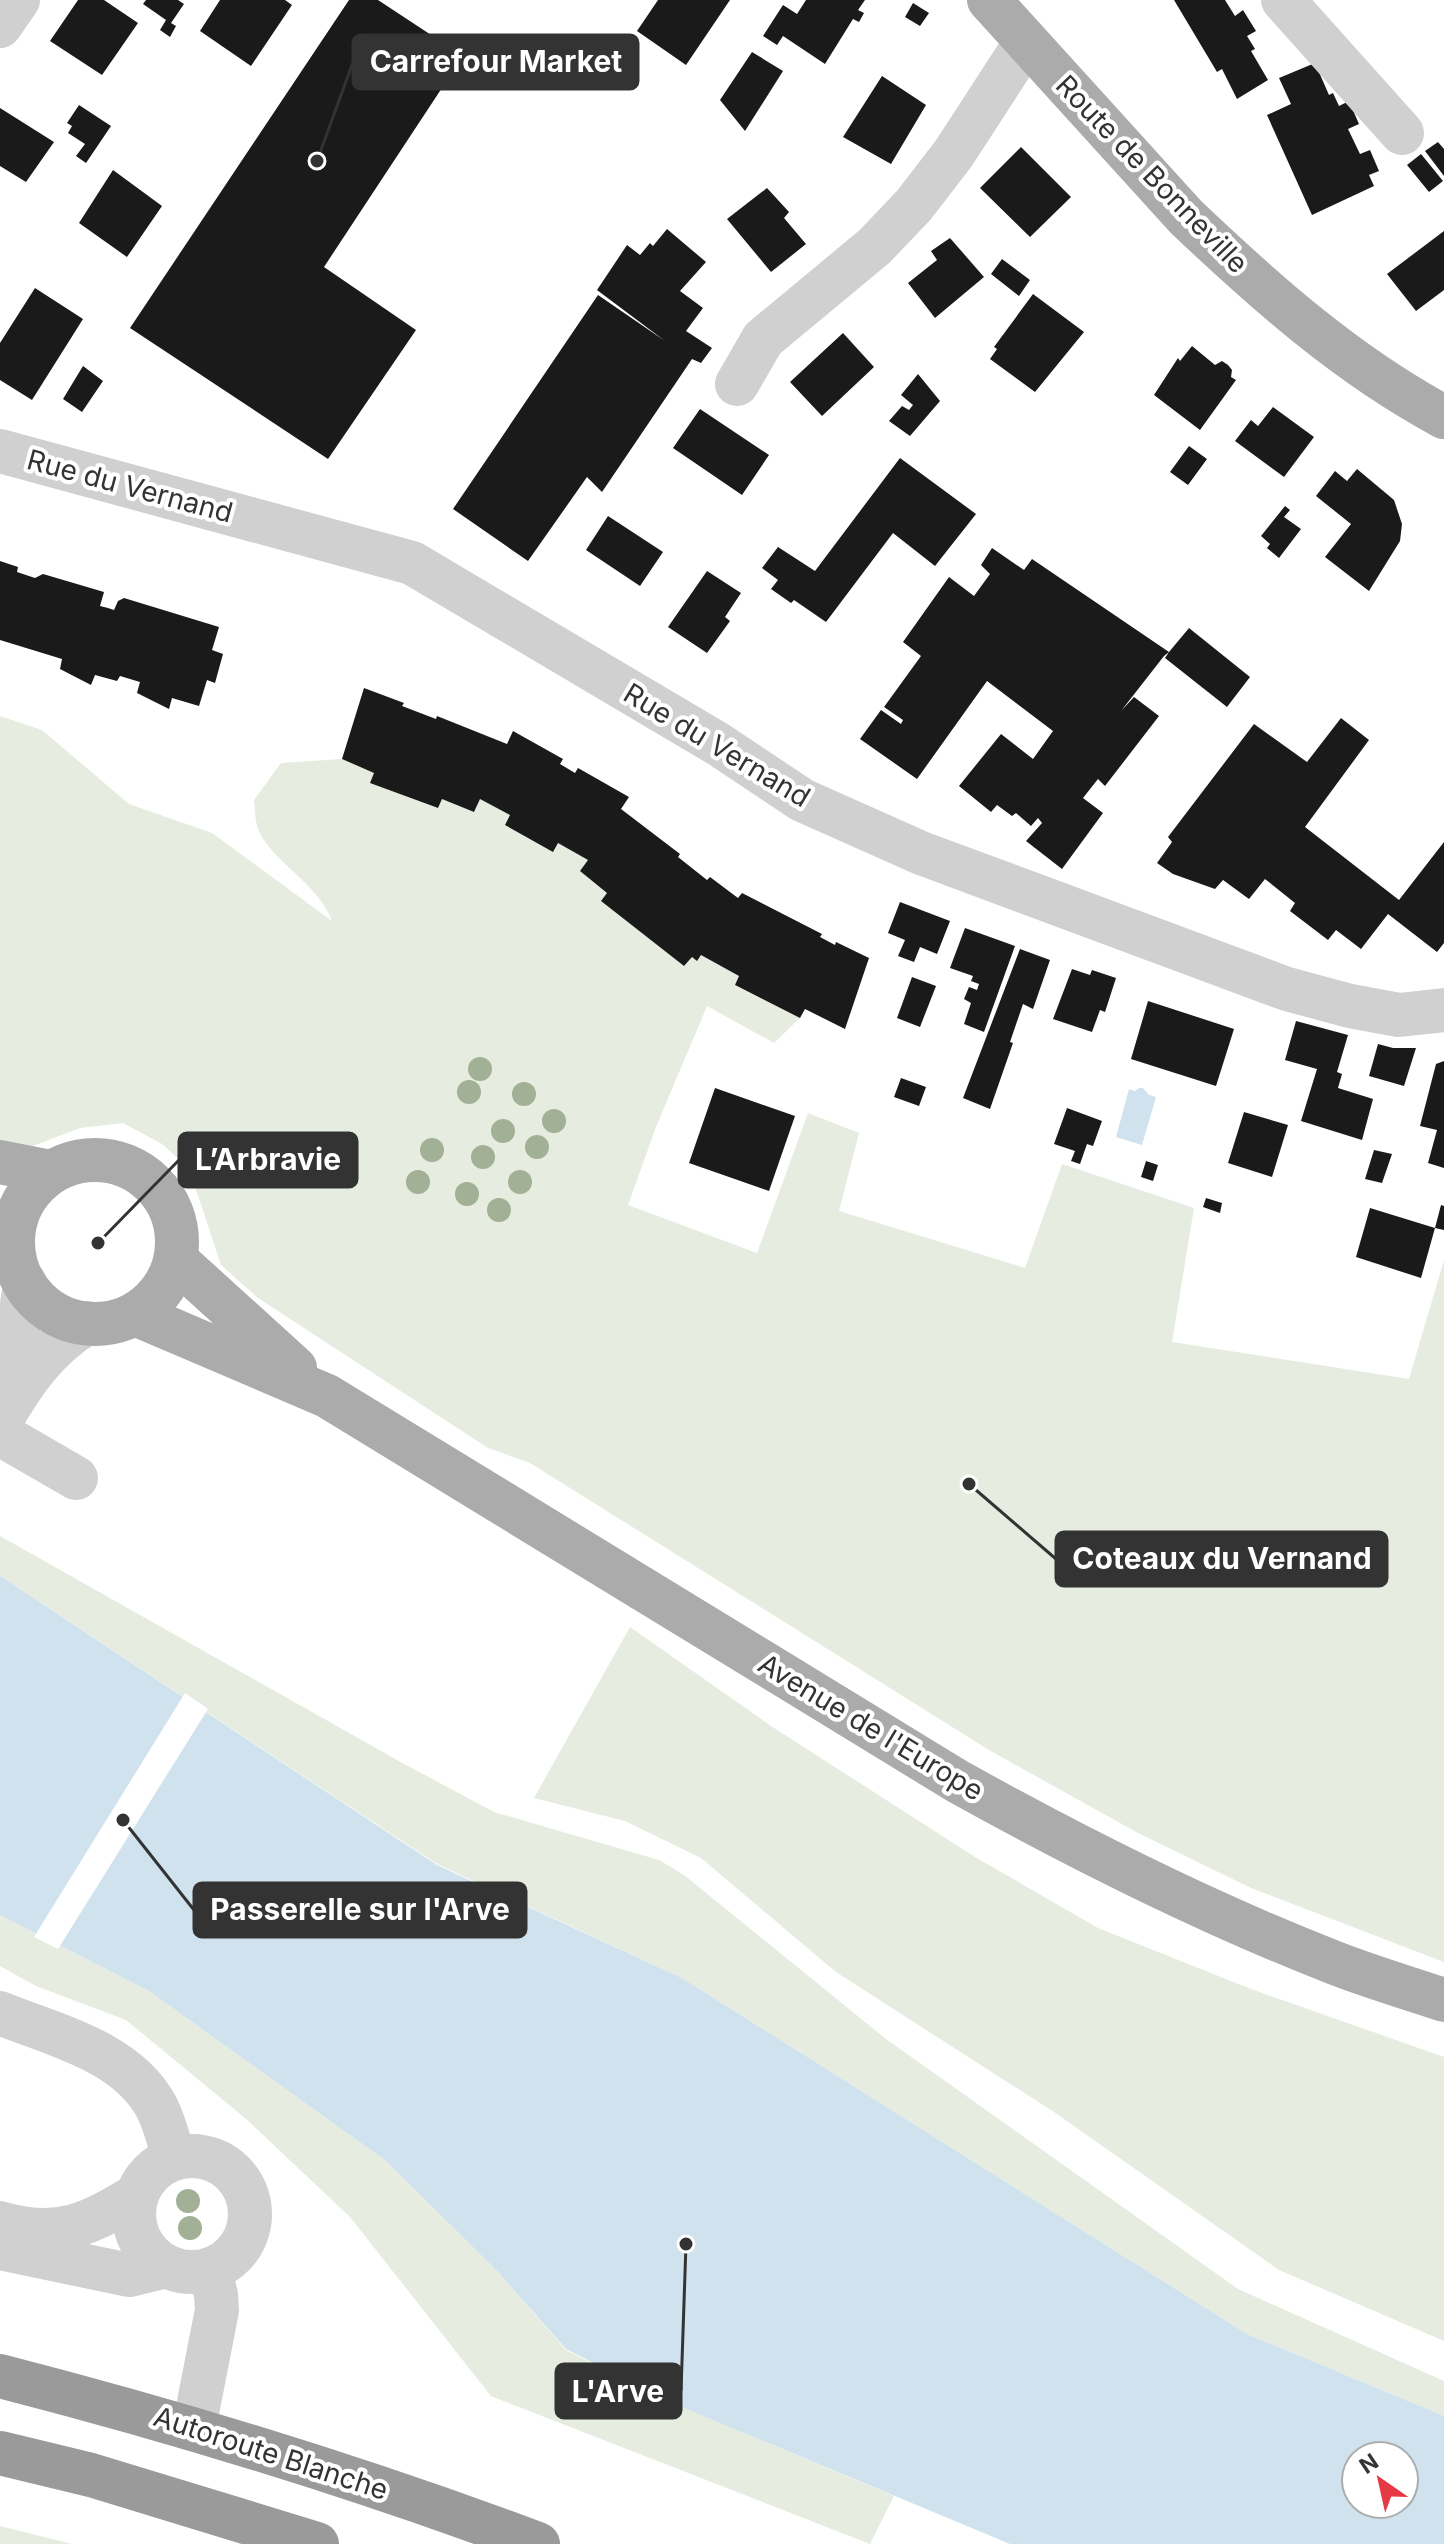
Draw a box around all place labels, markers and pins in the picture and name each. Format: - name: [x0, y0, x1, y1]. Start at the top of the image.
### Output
- callout: Carrefour Market: [353, 35, 638, 89]
- callout: L’Arbravie: [179, 1133, 357, 1187]
- callout: Coteaux du Vernand: [1056, 1532, 1387, 1586]
- callout: Passerelle sur l'Arve: [194, 1883, 526, 1937]
- callout: L'Arve: [556, 2364, 681, 2418]

